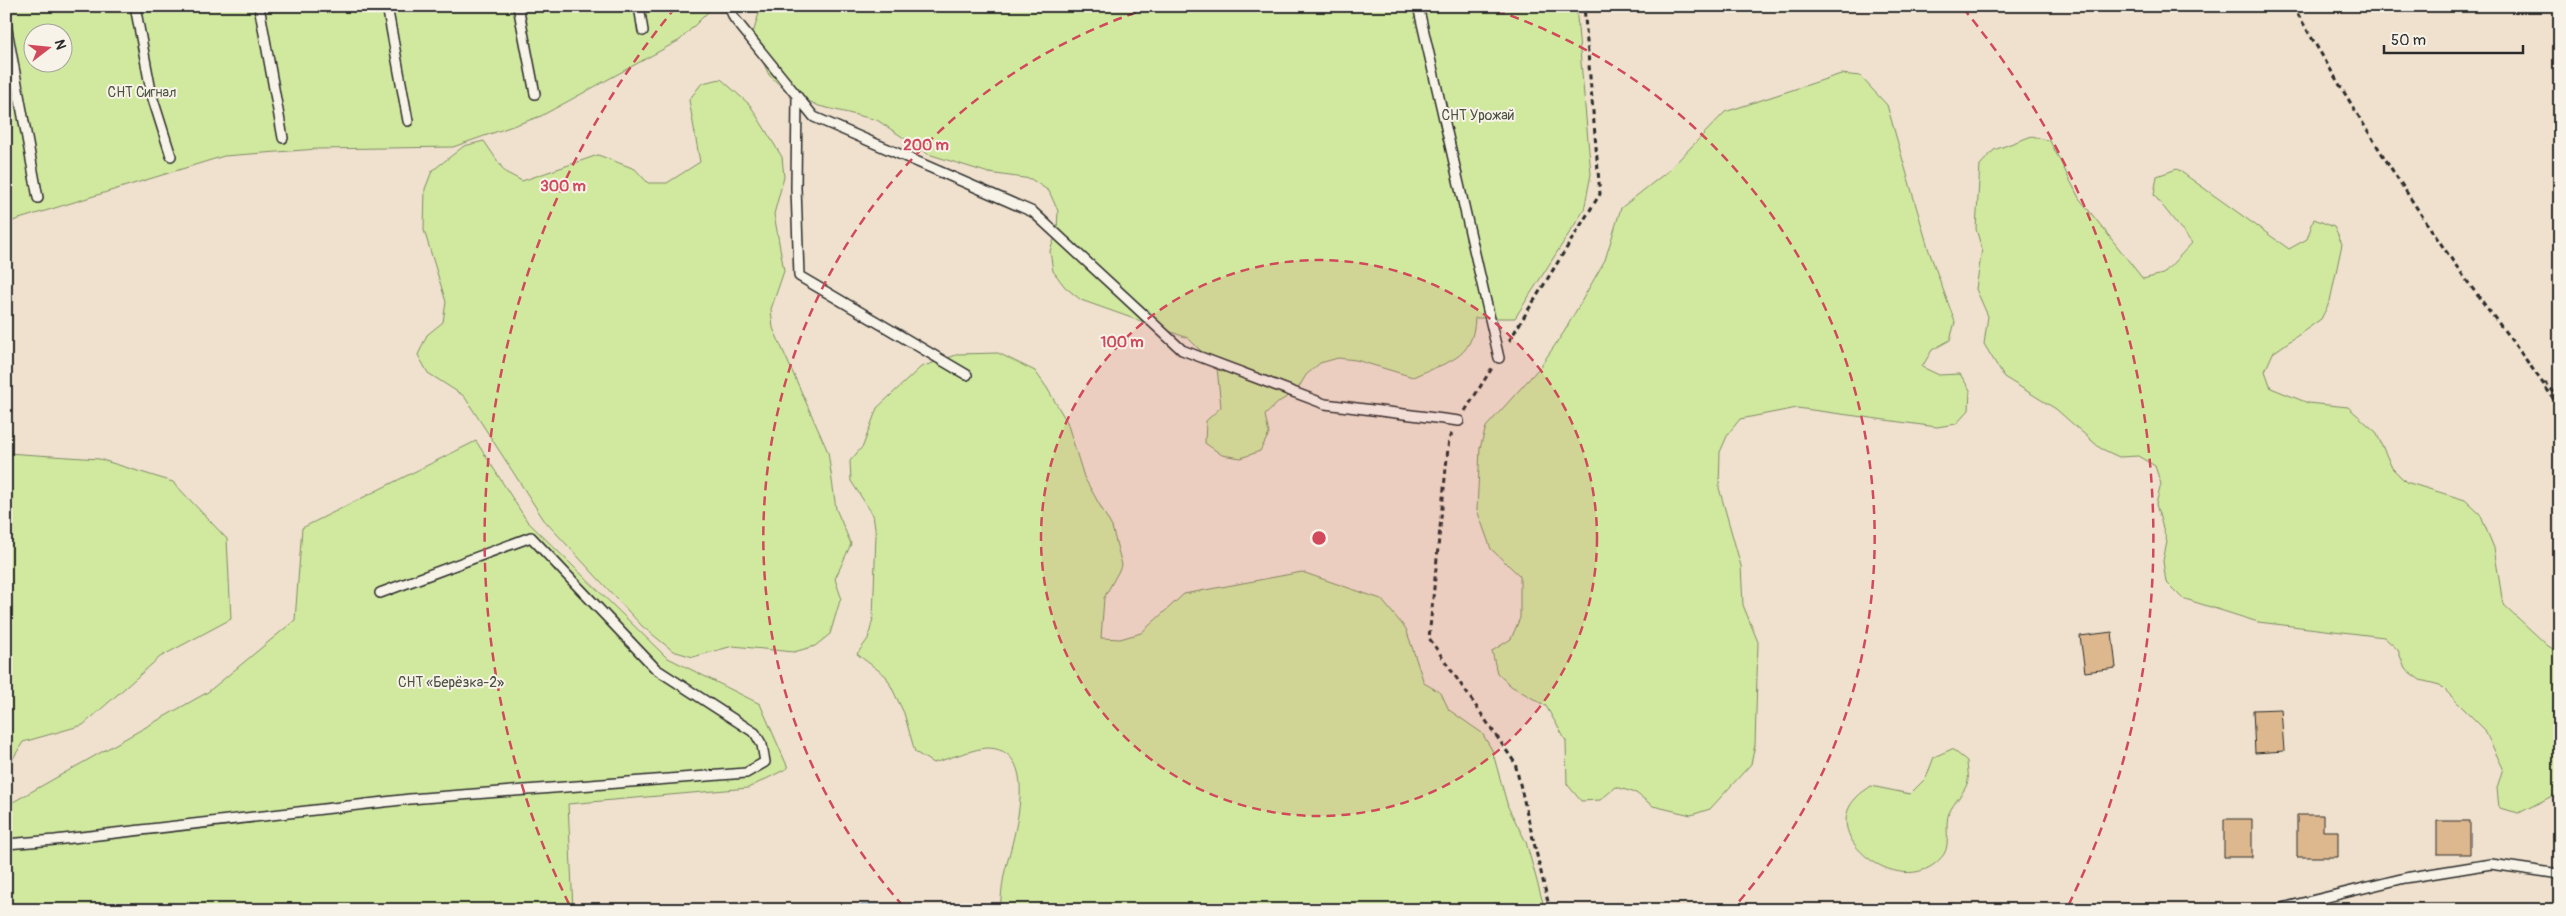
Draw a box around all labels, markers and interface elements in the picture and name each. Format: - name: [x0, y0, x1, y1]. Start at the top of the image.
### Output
- north arrow: [22, 22, 72, 72]
- scale bar: [2384, 22, 2522, 54]
- text: 50 m: [2391, 31, 2426, 50]
- text: N: [51, 38, 69, 51]
- park label: СНТ Сигнал: [108, 84, 176, 101]
- park label: СНТ Урожай: [1441, 107, 1515, 124]
- text: 200 m: [903, 136, 949, 155]
- text: 300 m: [540, 177, 586, 196]
- text: 100 m: [1101, 333, 1143, 352]
- centre of rings: [1310, 529, 1328, 547]
- park label: СНТ «Берёзка-2»: [398, 674, 504, 691]

